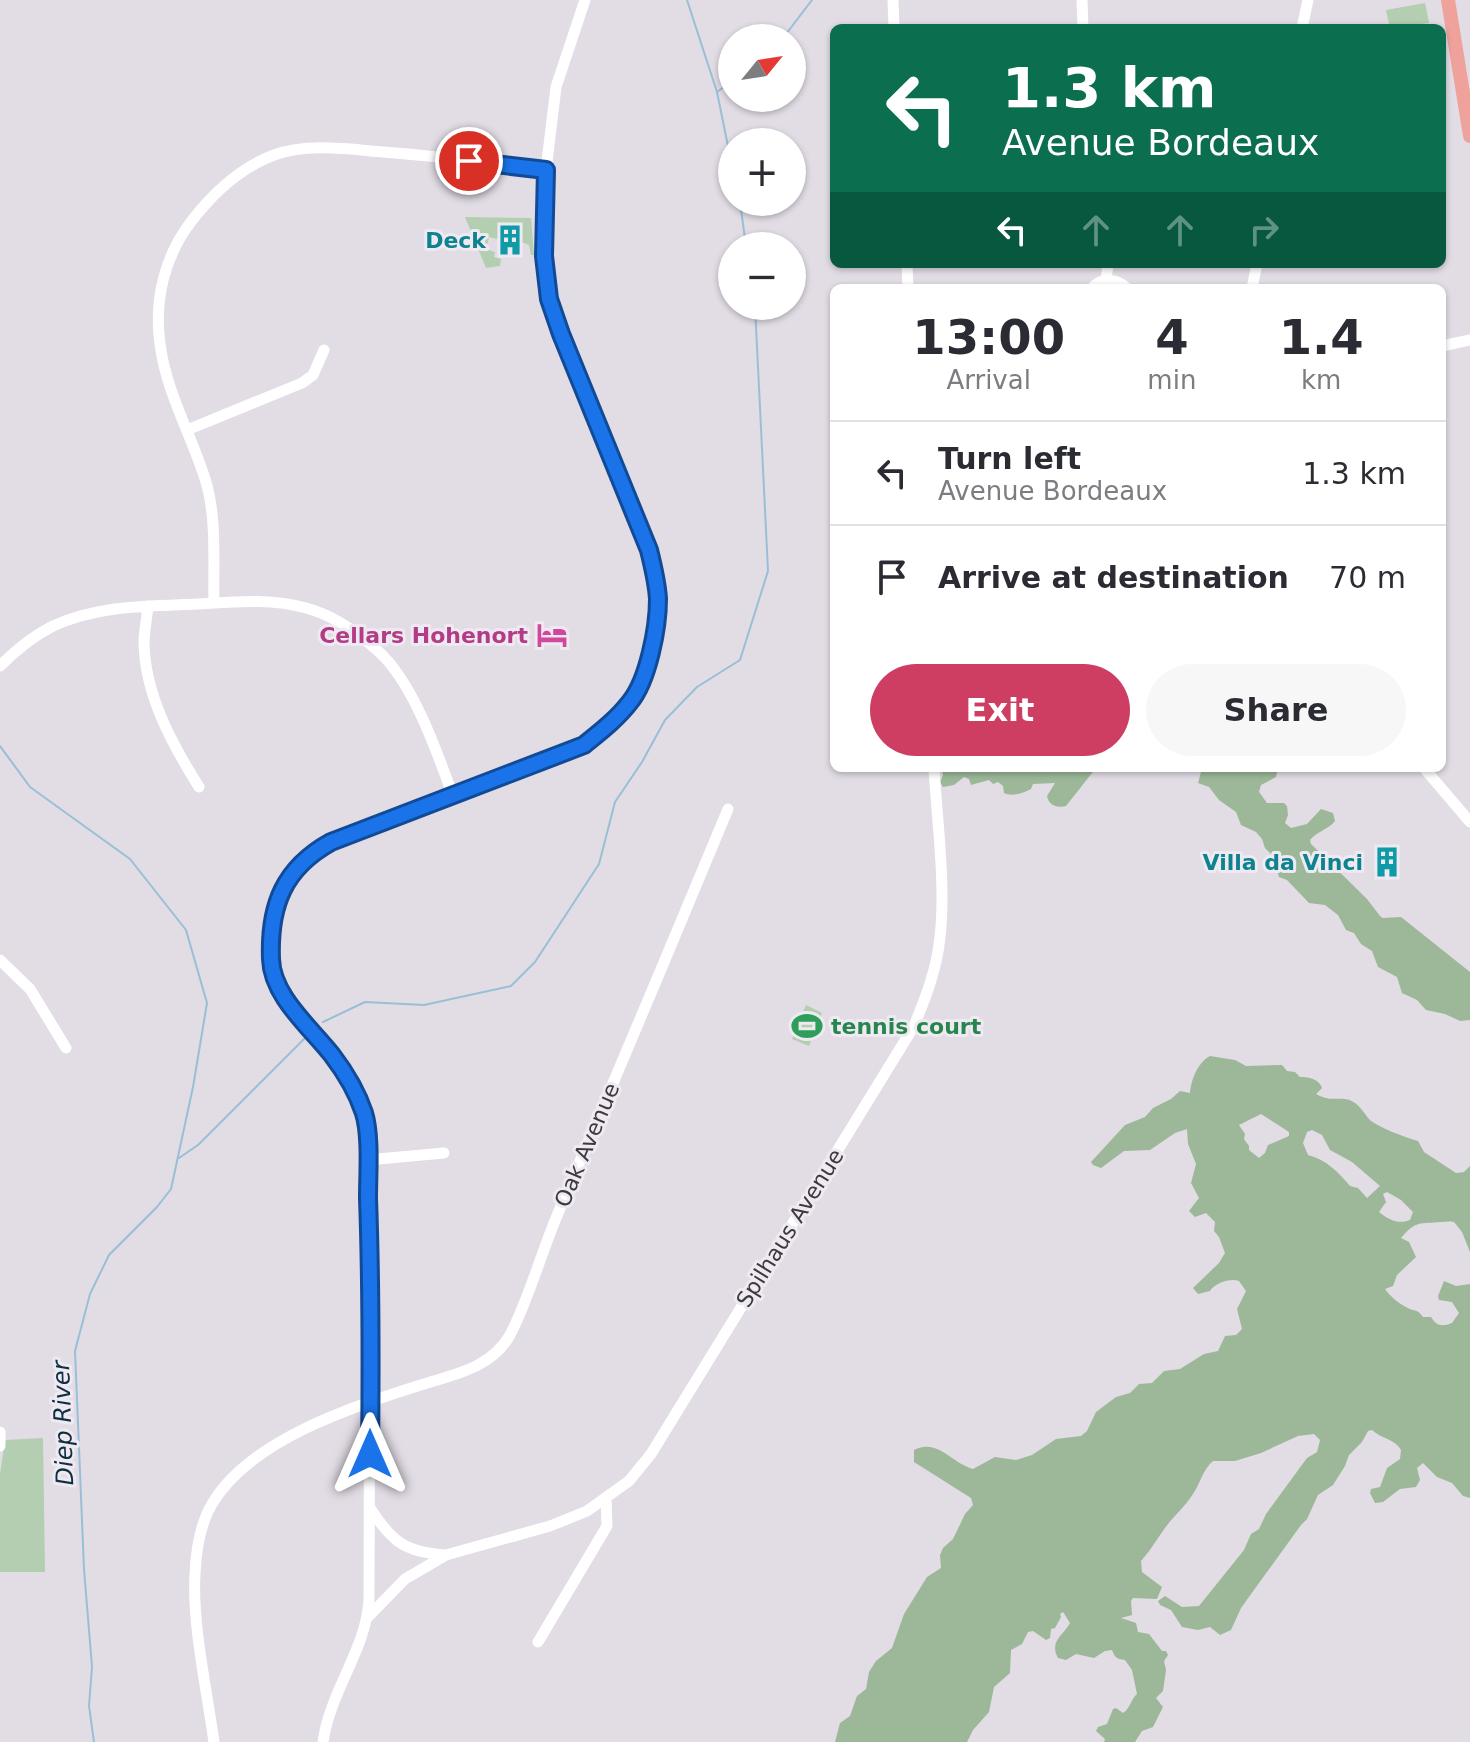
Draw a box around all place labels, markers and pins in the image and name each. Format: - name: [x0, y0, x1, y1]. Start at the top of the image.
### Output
- pin: [435, 127, 503, 195]
- building icon: Deck: [493, 223, 527, 257]
- place label: Deck: [425, 228, 487, 253]
- hotel icon: Cellars Hohenort: [535, 618, 569, 652]
- place label: Cellars Hohenort: [319, 623, 528, 648]
- building icon: Villa da Vinci: [1370, 845, 1404, 879]
- place label: Villa da Vinci: [1203, 850, 1363, 875]
- sports icon: tennis court: [790, 1009, 824, 1043]
- place label: tennis court: [831, 1014, 982, 1039]

